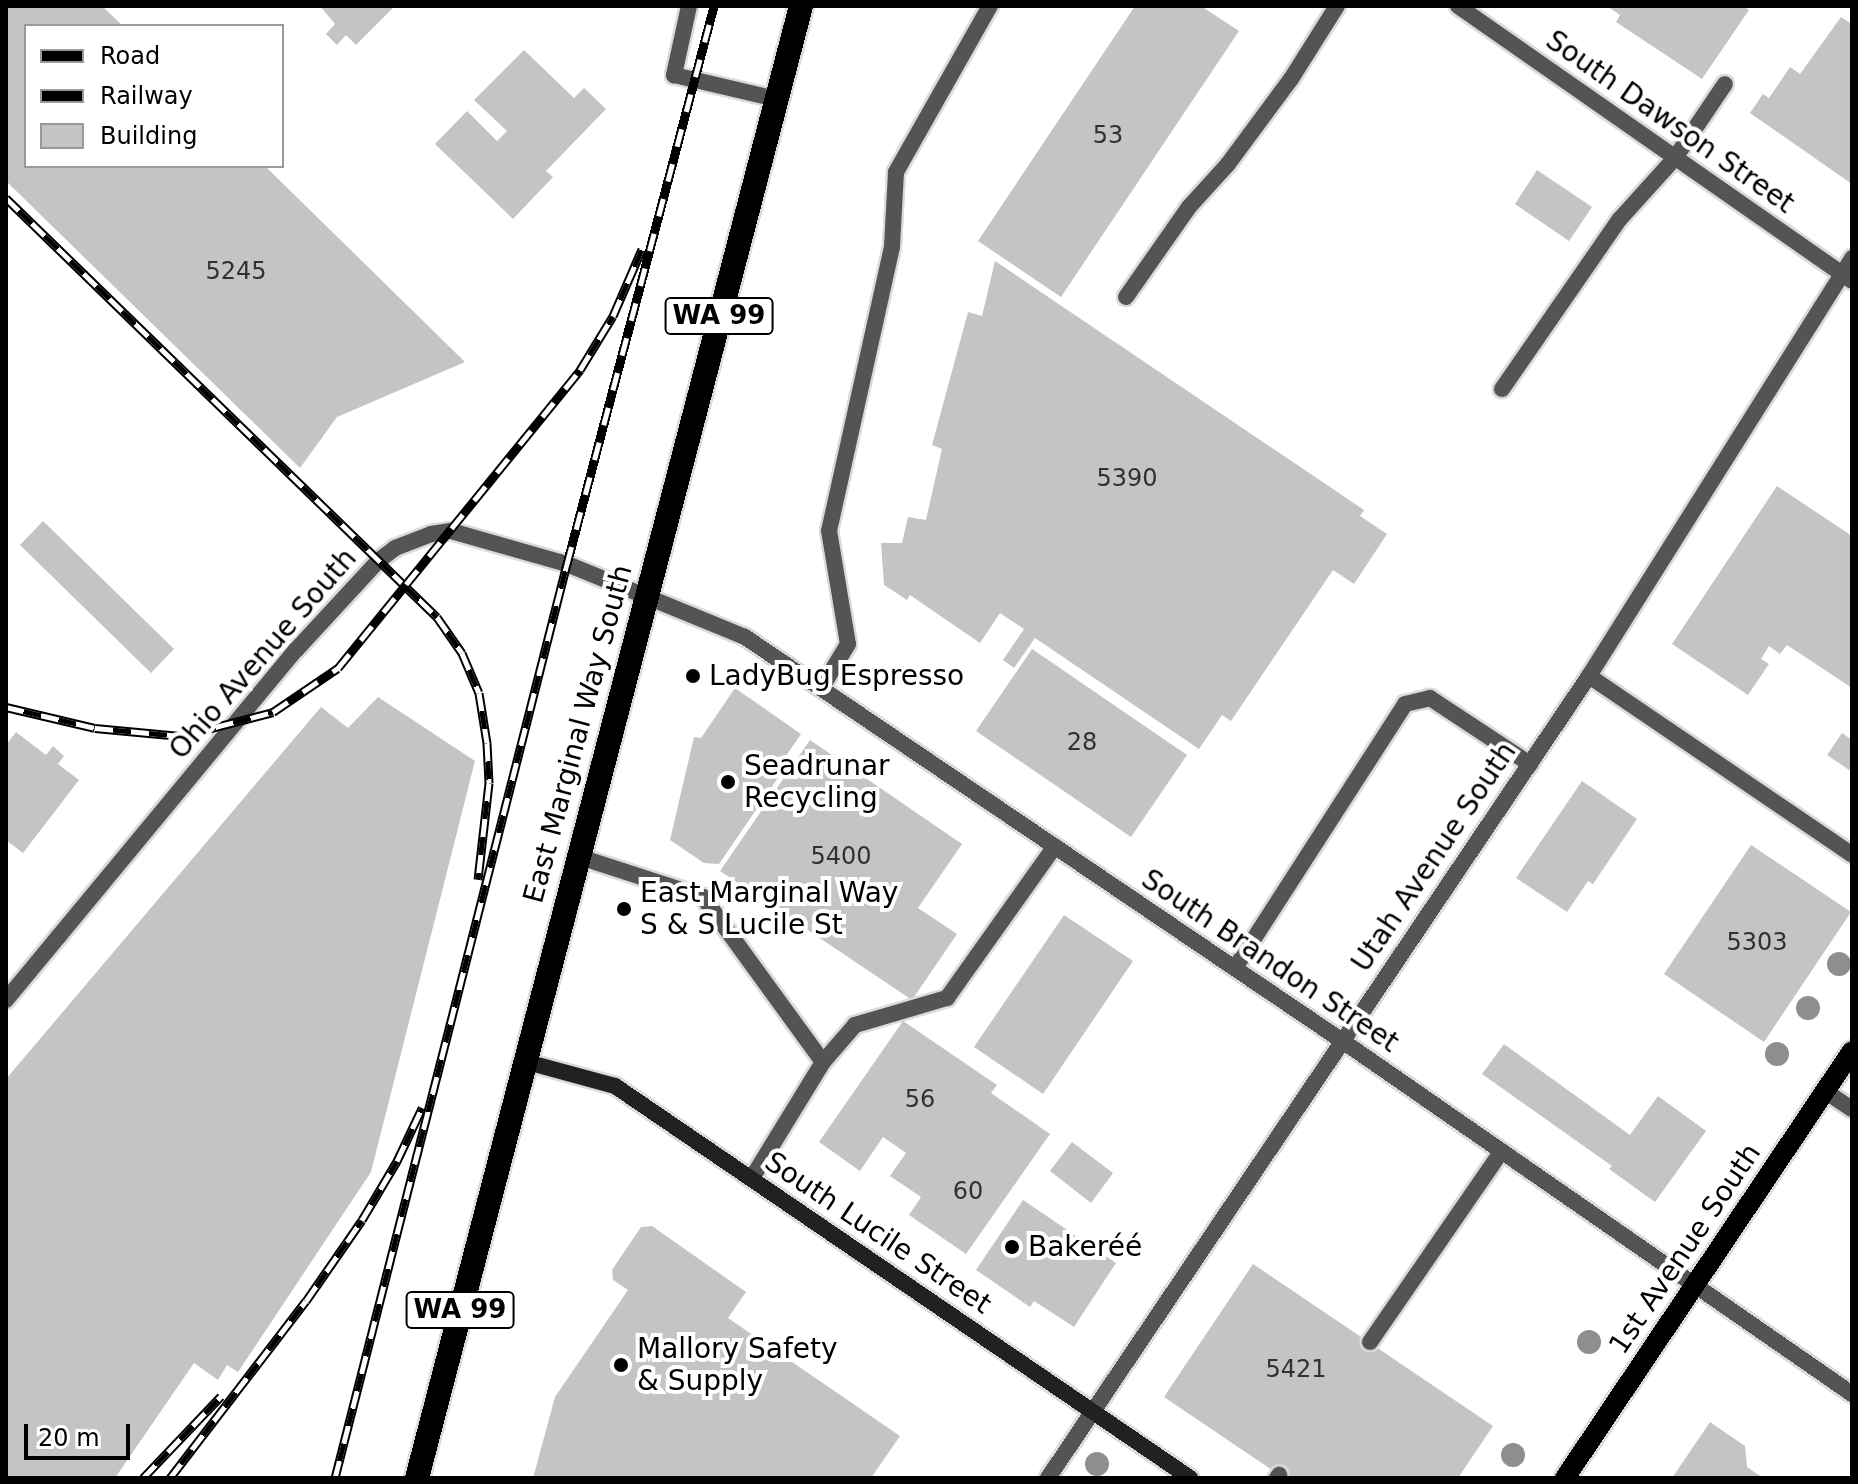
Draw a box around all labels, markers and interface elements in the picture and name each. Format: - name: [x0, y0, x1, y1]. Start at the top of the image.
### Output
- legend: [24, 24, 284, 168]
- street label: South Dawson Street: [1539, 24, 1801, 220]
- text: Road: [100, 42, 160, 70]
- text: Railway: [100, 82, 193, 110]
- text: Building: [100, 122, 197, 150]
- house number: 53: [1093, 122, 1123, 150]
- house number: 5245: [205, 258, 267, 286]
- road number: WA 99: [663, 294, 775, 338]
- house number: 5390: [1096, 465, 1158, 493]
- street label: Ohio Avenue South: [162, 542, 364, 766]
- street label: East Marginal Way South: [517, 561, 639, 907]
- place label: LadyBug Espresso: [709, 659, 964, 693]
- marker: LadyBug Espresso: [684, 667, 702, 685]
- house number: 28: [1067, 729, 1097, 757]
- street label: Utah Avenue South: [1345, 736, 1523, 978]
- place label: Seadrunar Recycling: [744, 749, 890, 815]
- marker: Seadrunar Recycling: [719, 773, 737, 791]
- house number: 5400: [810, 843, 872, 871]
- street label: South Brandon Street: [1135, 862, 1405, 1060]
- place label: East Marginal Way S & S Lucile St: [640, 876, 898, 942]
- marker: East Marginal Way S & S Lucile St: [615, 900, 633, 918]
- house number: 5303: [1726, 929, 1788, 957]
- house number: 56: [905, 1086, 935, 1114]
- street label: 1st Avenue South: [1602, 1137, 1768, 1361]
- street label: South Lucile Street: [759, 1145, 997, 1321]
- house number: 60: [953, 1178, 983, 1206]
- place label: Bakeréé: [1028, 1230, 1142, 1264]
- marker: Bakeréé: [1003, 1238, 1021, 1256]
- road number: WA 99: [404, 1288, 516, 1332]
- place label: Mallory Safety & Supply: [637, 1332, 838, 1398]
- marker: Mallory Safety & Supply: [612, 1356, 630, 1374]
- house number: 5421: [1265, 1356, 1327, 1384]
- scale bar: [28, 1408, 134, 1458]
- text: 20 m: [38, 1424, 100, 1452]

